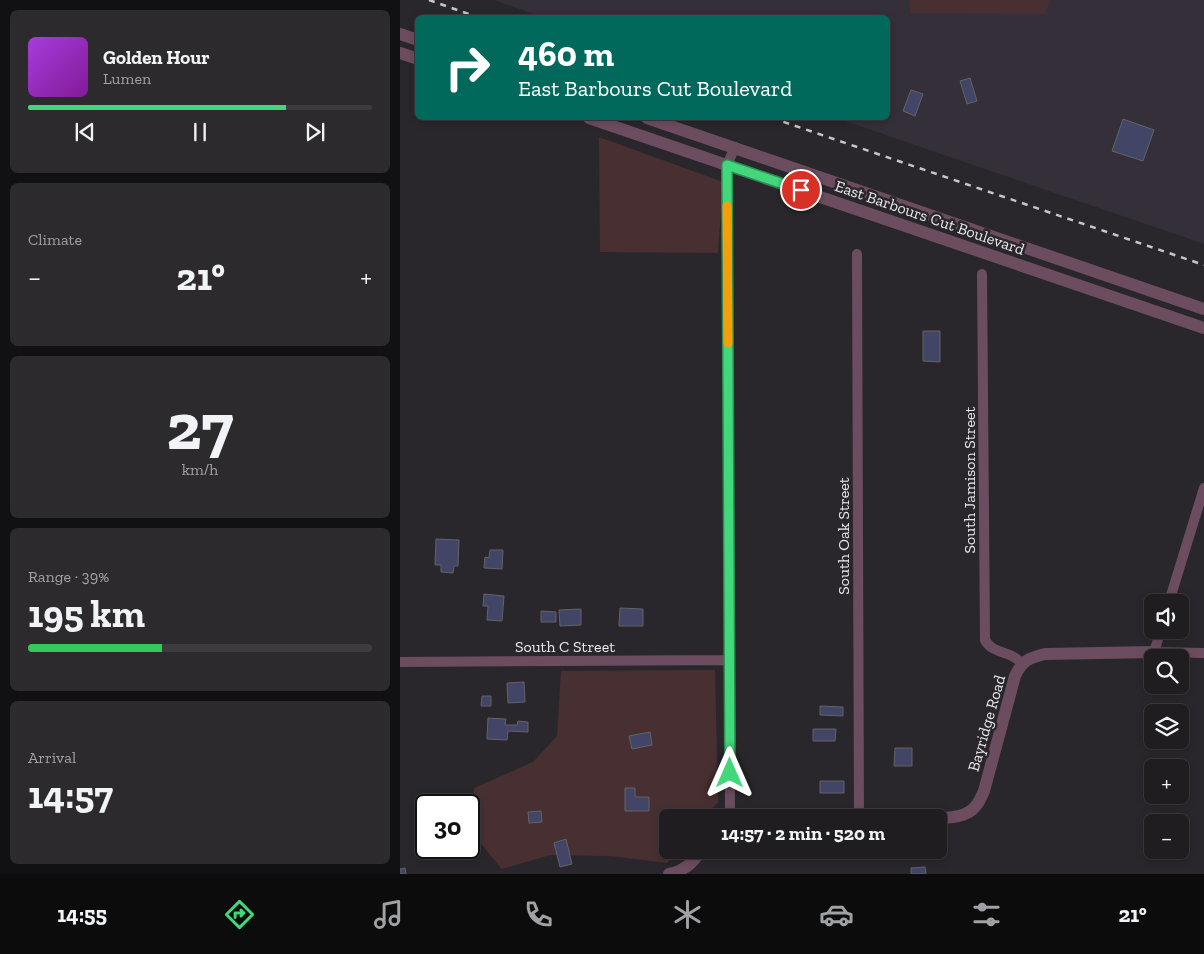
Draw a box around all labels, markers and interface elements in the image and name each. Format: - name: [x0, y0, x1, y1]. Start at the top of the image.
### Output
- text: 460 m: [518, 33, 614, 75]
- icon: right: [435, 35, 500, 100]
- text: Golden Hour: [103, 46, 210, 69]
- text: Lumen: [103, 69, 151, 88]
- text: East Barbours Cut Boulevard: [518, 75, 792, 102]
- icon: previous: [71, 118, 99, 146]
- icon: pause: [186, 118, 214, 146]
- icon: next: [301, 118, 329, 146]
- pin: [780, 169, 822, 211]
- icon: arrive: [787, 176, 815, 204]
- street label: East Barbours Cut Boulevard: [832, 176, 1027, 259]
- text: Climate: [28, 230, 82, 249]
- text: 21°: [176, 254, 225, 300]
- text: −: [28, 261, 41, 294]
- text: +: [360, 261, 372, 294]
- text: 27: [166, 388, 234, 466]
- street label: South Jamison Street: [960, 407, 979, 553]
- text: km/h: [182, 460, 218, 479]
- street label: South Oak Street: [834, 477, 853, 595]
- text: Range · 39%: [28, 567, 109, 586]
- text: 195 km: [28, 591, 145, 637]
- map controls: [1144, 594, 1189, 859]
- button: sound: [1144, 594, 1189, 639]
- street label: South C Street: [515, 637, 615, 656]
- button: search: [1144, 649, 1189, 694]
- street label: Bayridge Road: [964, 672, 1009, 774]
- button: layers: [1144, 704, 1189, 749]
- position arrow: [703, 746, 755, 798]
- text: Arrival: [28, 748, 76, 767]
- button: +: [1144, 759, 1189, 804]
- text: 14:57: [28, 772, 113, 818]
- speed limit sign: 30: [415, 794, 480, 859]
- button: −: [1144, 814, 1189, 859]
- text: 14:57 · 2 min · 520 m: [721, 822, 885, 845]
- icon: directions: [222, 897, 257, 932]
- icon: music: [371, 897, 406, 932]
- icon: phone: [521, 897, 556, 932]
- icon: climate: [670, 897, 705, 932]
- icon: car: [819, 897, 854, 932]
- icon: filters: [969, 897, 1004, 932]
- text: 14:55: [57, 901, 107, 928]
- text: 21°: [1118, 901, 1147, 928]

